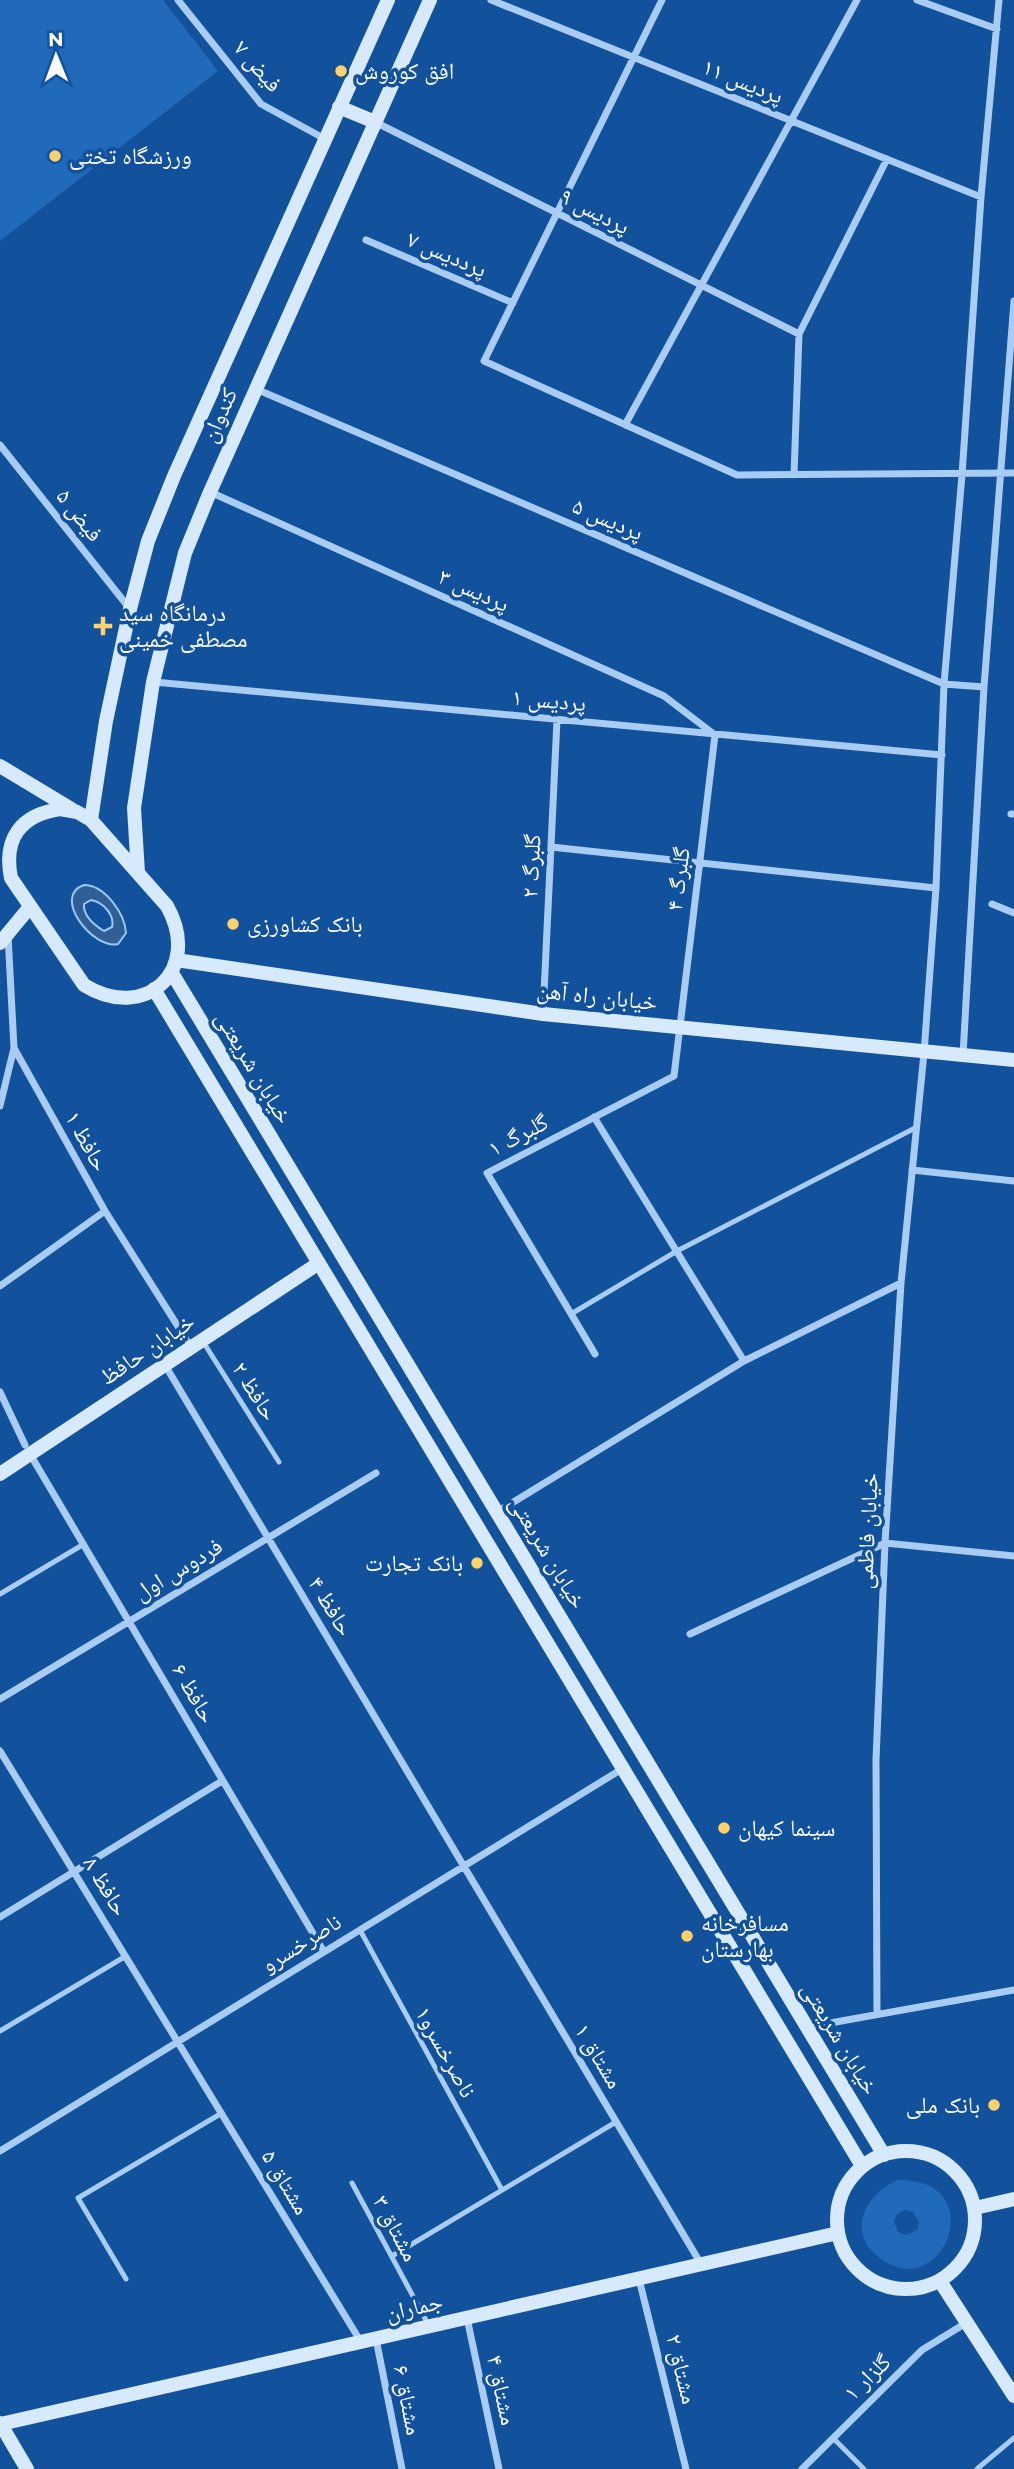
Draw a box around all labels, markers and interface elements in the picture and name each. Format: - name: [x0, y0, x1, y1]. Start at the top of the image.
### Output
- north arrow: [21, 21, 91, 91]
- text: N: [48, 28, 64, 51]
- street label: فیض ۷: [228, 34, 288, 98]
- street label: پردیس ۱۱: [698, 52, 787, 110]
- place label: افق کوروش: [355, 57, 454, 85]
- marker: افق کوروش: [333, 63, 349, 79]
- place label: ورزشگاه تختی: [69, 142, 192, 170]
- marker: ورزشگاه تختی: [47, 148, 63, 164]
- street label: پردیس ۹: [555, 182, 634, 241]
- street label: پرددیس ۷: [403, 225, 491, 283]
- street label: کندوان: [195, 383, 244, 447]
- street label: فیض ۵: [51, 483, 109, 547]
- street label: پردیس ۵: [568, 492, 648, 547]
- street label: پردیس ۳: [434, 562, 514, 618]
- place label: درمانگاه سید مصطفی خمینی: [119, 599, 248, 653]
- marker: درمانگاه سید مصطفی خمینی: [93, 616, 113, 636]
- street label: پردیس ۱: [511, 683, 587, 717]
- street label: گلبرگ ۲: [515, 833, 547, 899]
- street label: گلبرگ ۴: [660, 845, 696, 913]
- place label: بانک کشاورزی: [247, 910, 363, 938]
- marker: بانک کشاورزی: [225, 916, 241, 932]
- street label: خیابان راه آهن: [535, 976, 659, 1016]
- street label: خیابان شریعتی: [209, 1006, 299, 1128]
- street label: حافظ ۱: [59, 1106, 115, 1176]
- street label: گلبرگ ۱: [483, 1107, 553, 1162]
- street label: خیابان حافظ: [94, 1307, 200, 1391]
- street label: حافظ ۲: [226, 1356, 284, 1426]
- street label: خیابان فاطمی: [850, 1472, 884, 1590]
- street label: خیابان شریعتی: [503, 1491, 593, 1613]
- street label: فردوس اول: [129, 1532, 227, 1606]
- place label: بانک تجارت: [365, 1549, 463, 1577]
- marker: بانک تجارت: [469, 1555, 485, 1571]
- street label: حافظ ۴: [302, 1571, 360, 1641]
- street label: حافظ ۶: [166, 1658, 222, 1728]
- place label: سینما کیهان: [738, 1814, 835, 1842]
- marker: سینما کیهان: [716, 1820, 732, 1836]
- street label: حافظ ۸: [77, 1851, 135, 1921]
- street label: ناصرخسرو: [256, 1907, 346, 1979]
- place label: مسافرخانه بهارستان: [701, 1909, 789, 1963]
- marker: مسافرخانه بهارستان: [679, 1928, 695, 1944]
- street label: خیابان شریعتی: [795, 1977, 885, 2099]
- street label: ناصرخسرو۱: [410, 2002, 482, 2102]
- street label: مشتاق ۱: [569, 2018, 629, 2094]
- place label: بانک ملی: [906, 2091, 980, 2119]
- marker: بانک ملی: [986, 2097, 1002, 2113]
- street label: مشتاق ۵: [256, 2144, 316, 2220]
- street label: مشتاق ۳: [367, 2190, 425, 2266]
- street label: جماران: [383, 2287, 445, 2327]
- street label: مشتاق ۲: [660, 2331, 704, 2407]
- street label: گلزار ۱: [837, 2347, 897, 2406]
- street label: مشتاق ۴: [481, 2352, 523, 2428]
- street label: مشتاق ۶: [387, 2362, 429, 2438]

